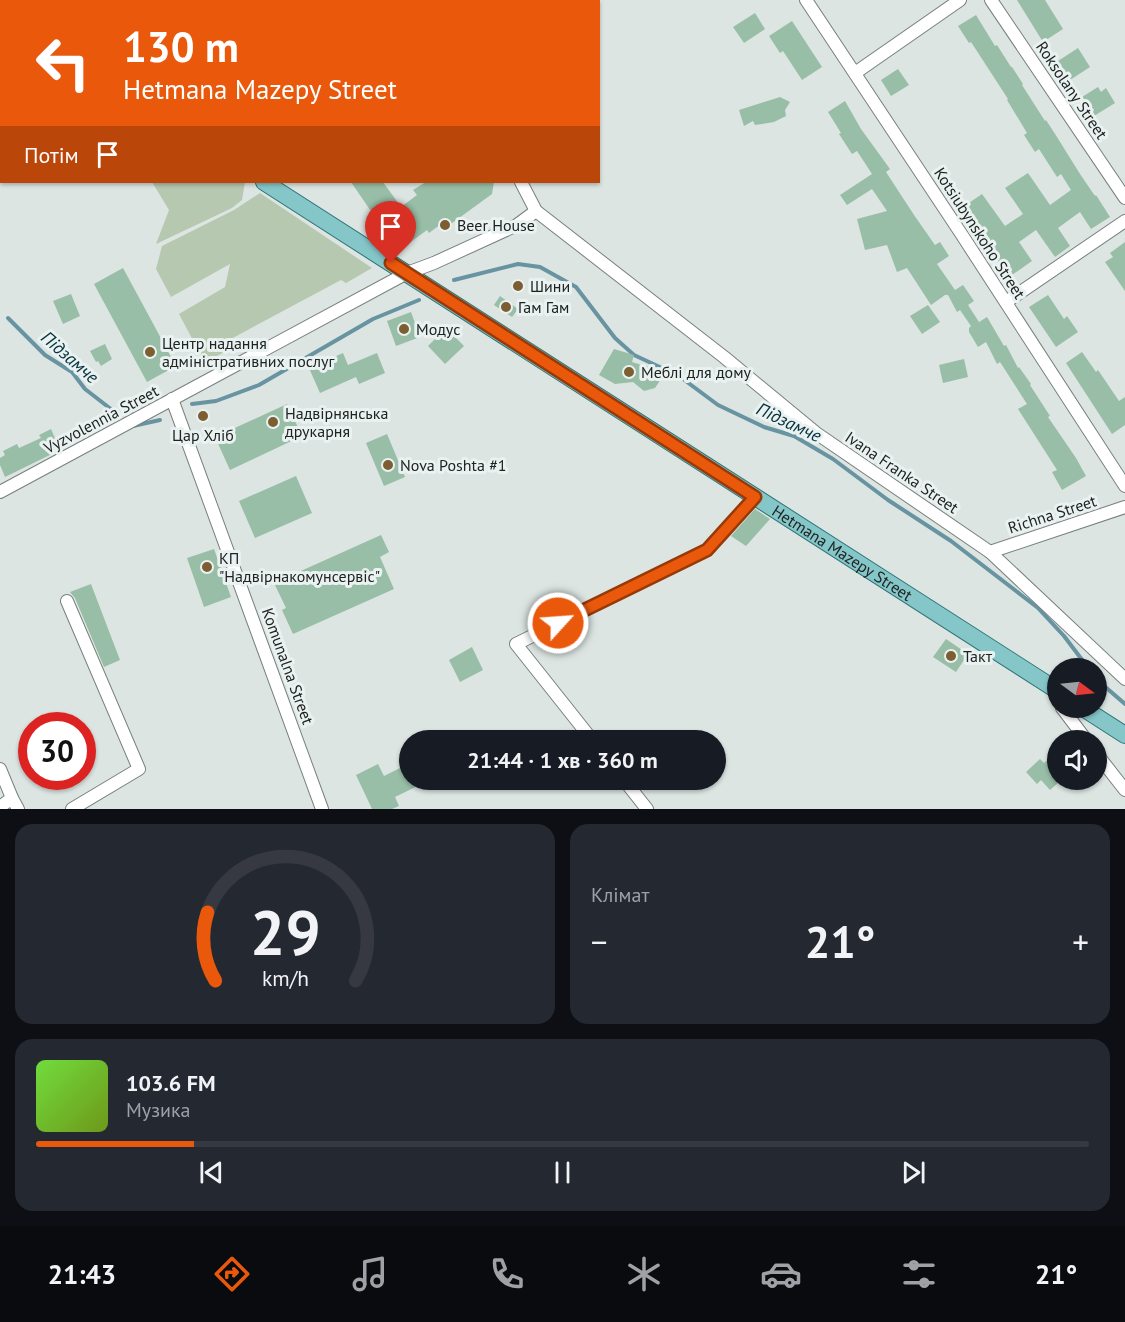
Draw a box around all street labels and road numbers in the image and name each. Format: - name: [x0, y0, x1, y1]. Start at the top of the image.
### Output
- street label: Roksolany Street: [1032, 37, 1112, 143]
- street label: Kotsiubynskoho Street: [930, 164, 1030, 303]
- street label: Vyzvolennia Street: [39, 380, 162, 458]
- street label: Ivana Franka Street: [842, 427, 963, 518]
- street label: Richna Street: [1005, 490, 1099, 538]
- street label: Hetmana Mazepy Street: [769, 501, 917, 605]
- street label: Komunalna Street: [258, 605, 319, 727]

